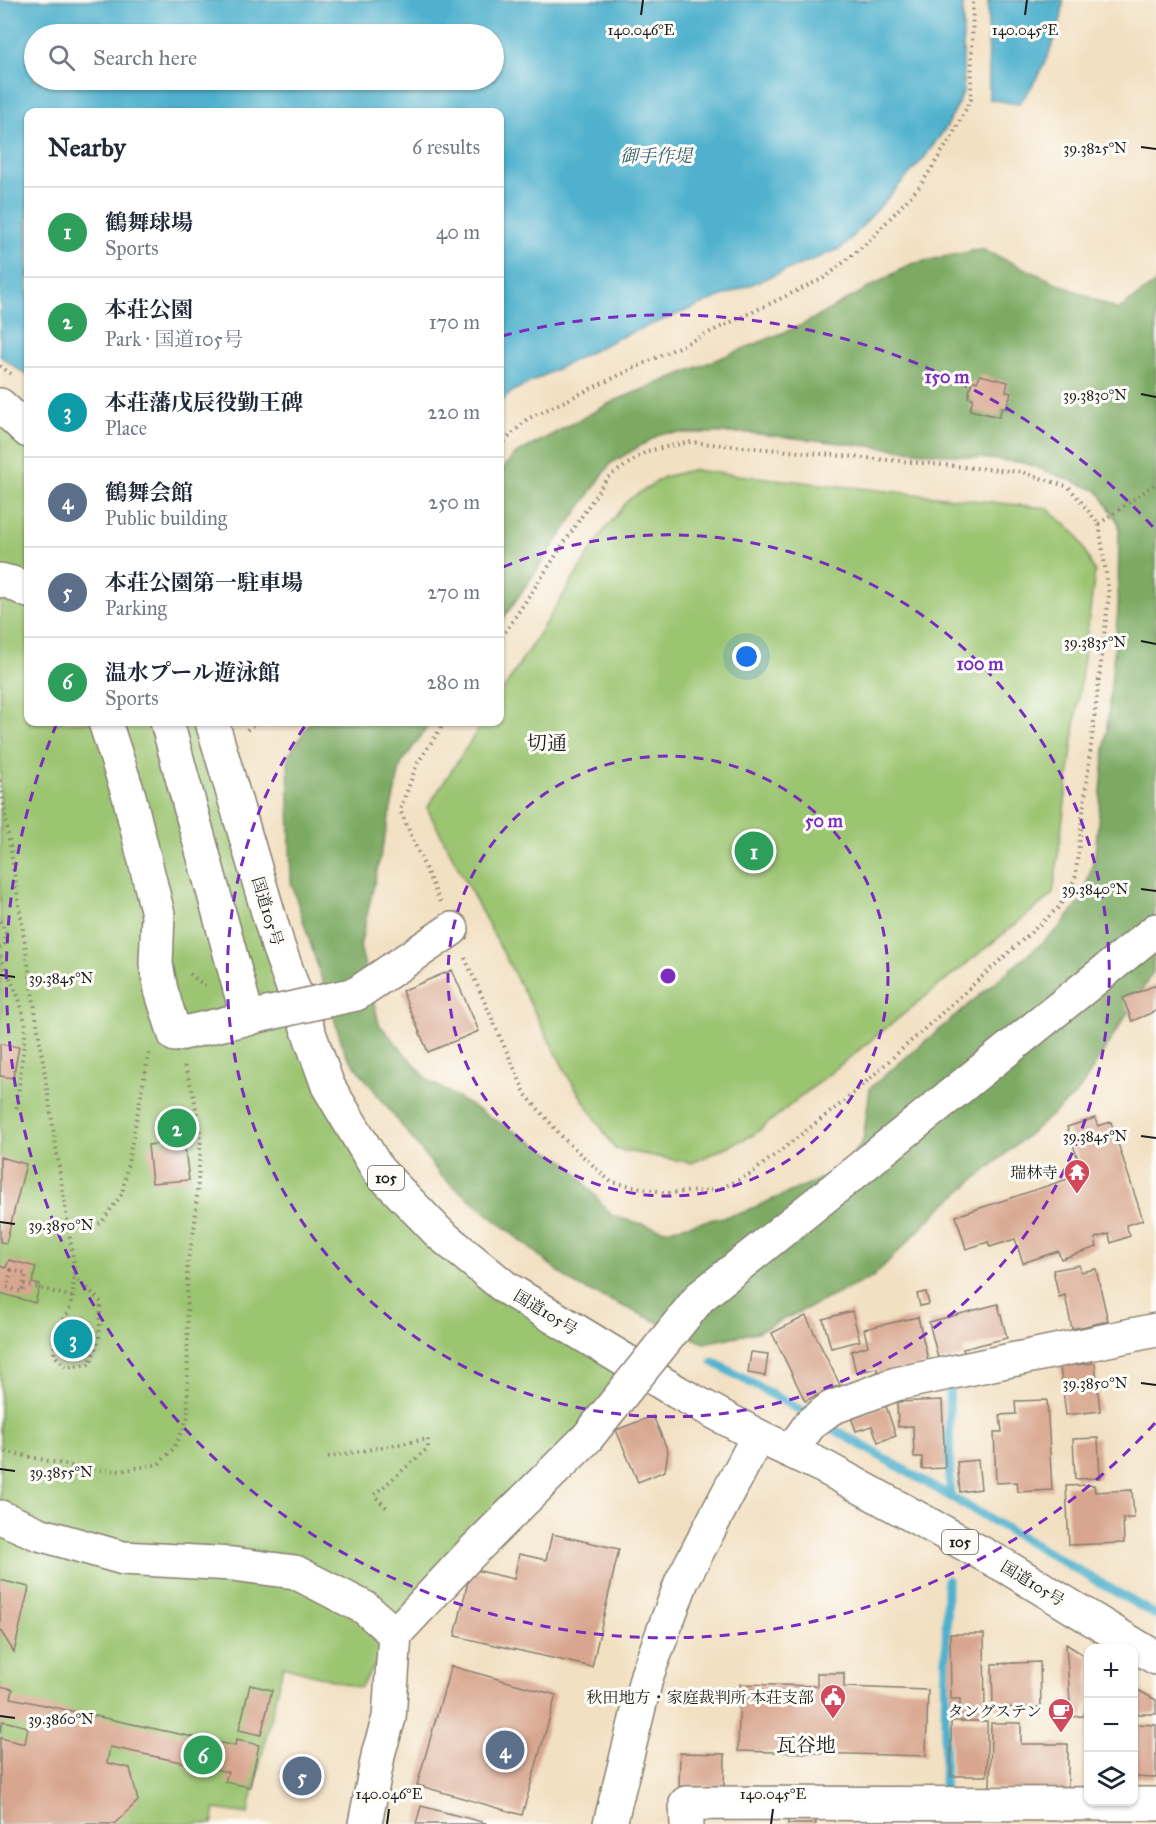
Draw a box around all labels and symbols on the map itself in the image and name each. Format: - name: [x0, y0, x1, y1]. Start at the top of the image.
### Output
- text: 140.046°E: [607, 21, 675, 39]
- text: 140.045°E: [992, 21, 1058, 39]
- text: 39.3825°N: [1063, 139, 1127, 157]
- water label: 御手作堤: [620, 145, 694, 167]
- text: 150 m: [925, 366, 970, 388]
- text: 39.3830°N: [1063, 386, 1127, 404]
- text: 39.3835°N: [1064, 633, 1126, 651]
- your location: [732, 642, 761, 671]
- text: 100 m: [957, 653, 1004, 675]
- district label: 切通: [527, 731, 567, 755]
- text: 50 m: [805, 810, 844, 832]
- pin: 1: [734, 828, 774, 874]
- street label: 国道105号: [248, 874, 287, 948]
- text: 39.3840°N: [1062, 880, 1128, 898]
- centre of rings: [658, 966, 678, 986]
- text: 39.3845°N: [29, 969, 94, 987]
- pin: 2: [158, 1106, 196, 1150]
- text: 39.3845°N: [1063, 1127, 1128, 1145]
- temple icon: 瑞林寺: [1062, 1157, 1092, 1195]
- place label: 瑞林寺: [1010, 1163, 1058, 1182]
- road number: 105: [368, 1166, 404, 1190]
- text: 39.3850°N: [28, 1216, 94, 1234]
- street label: 国道105号: [510, 1286, 581, 1339]
- pin: 3: [54, 1316, 92, 1362]
- text: 39.3850°N: [1062, 1374, 1128, 1392]
- text: 39.3855°N: [29, 1463, 93, 1481]
- road number: 105: [942, 1530, 978, 1554]
- street label: 国道105号: [997, 1557, 1068, 1610]
- public building icon: 秋田地方・家庭裁判所 本荘支部: [818, 1682, 848, 1720]
- place label: 秋田地方・家庭裁判所 本荘支部: [587, 1688, 814, 1707]
- cafe icon: タングステン: [1046, 1696, 1076, 1734]
- place label: タングステン: [948, 1702, 1042, 1721]
- text: 39.3860°N: [28, 1710, 94, 1728]
- pin: 4: [486, 1728, 524, 1772]
- pin: 6: [184, 1732, 222, 1778]
- district label: 瓦谷地: [776, 1733, 836, 1757]
- pin: 5: [282, 1754, 322, 1798]
- text: 140.046°E: [355, 1785, 423, 1803]
- text: 140.045°E: [740, 1785, 806, 1803]

